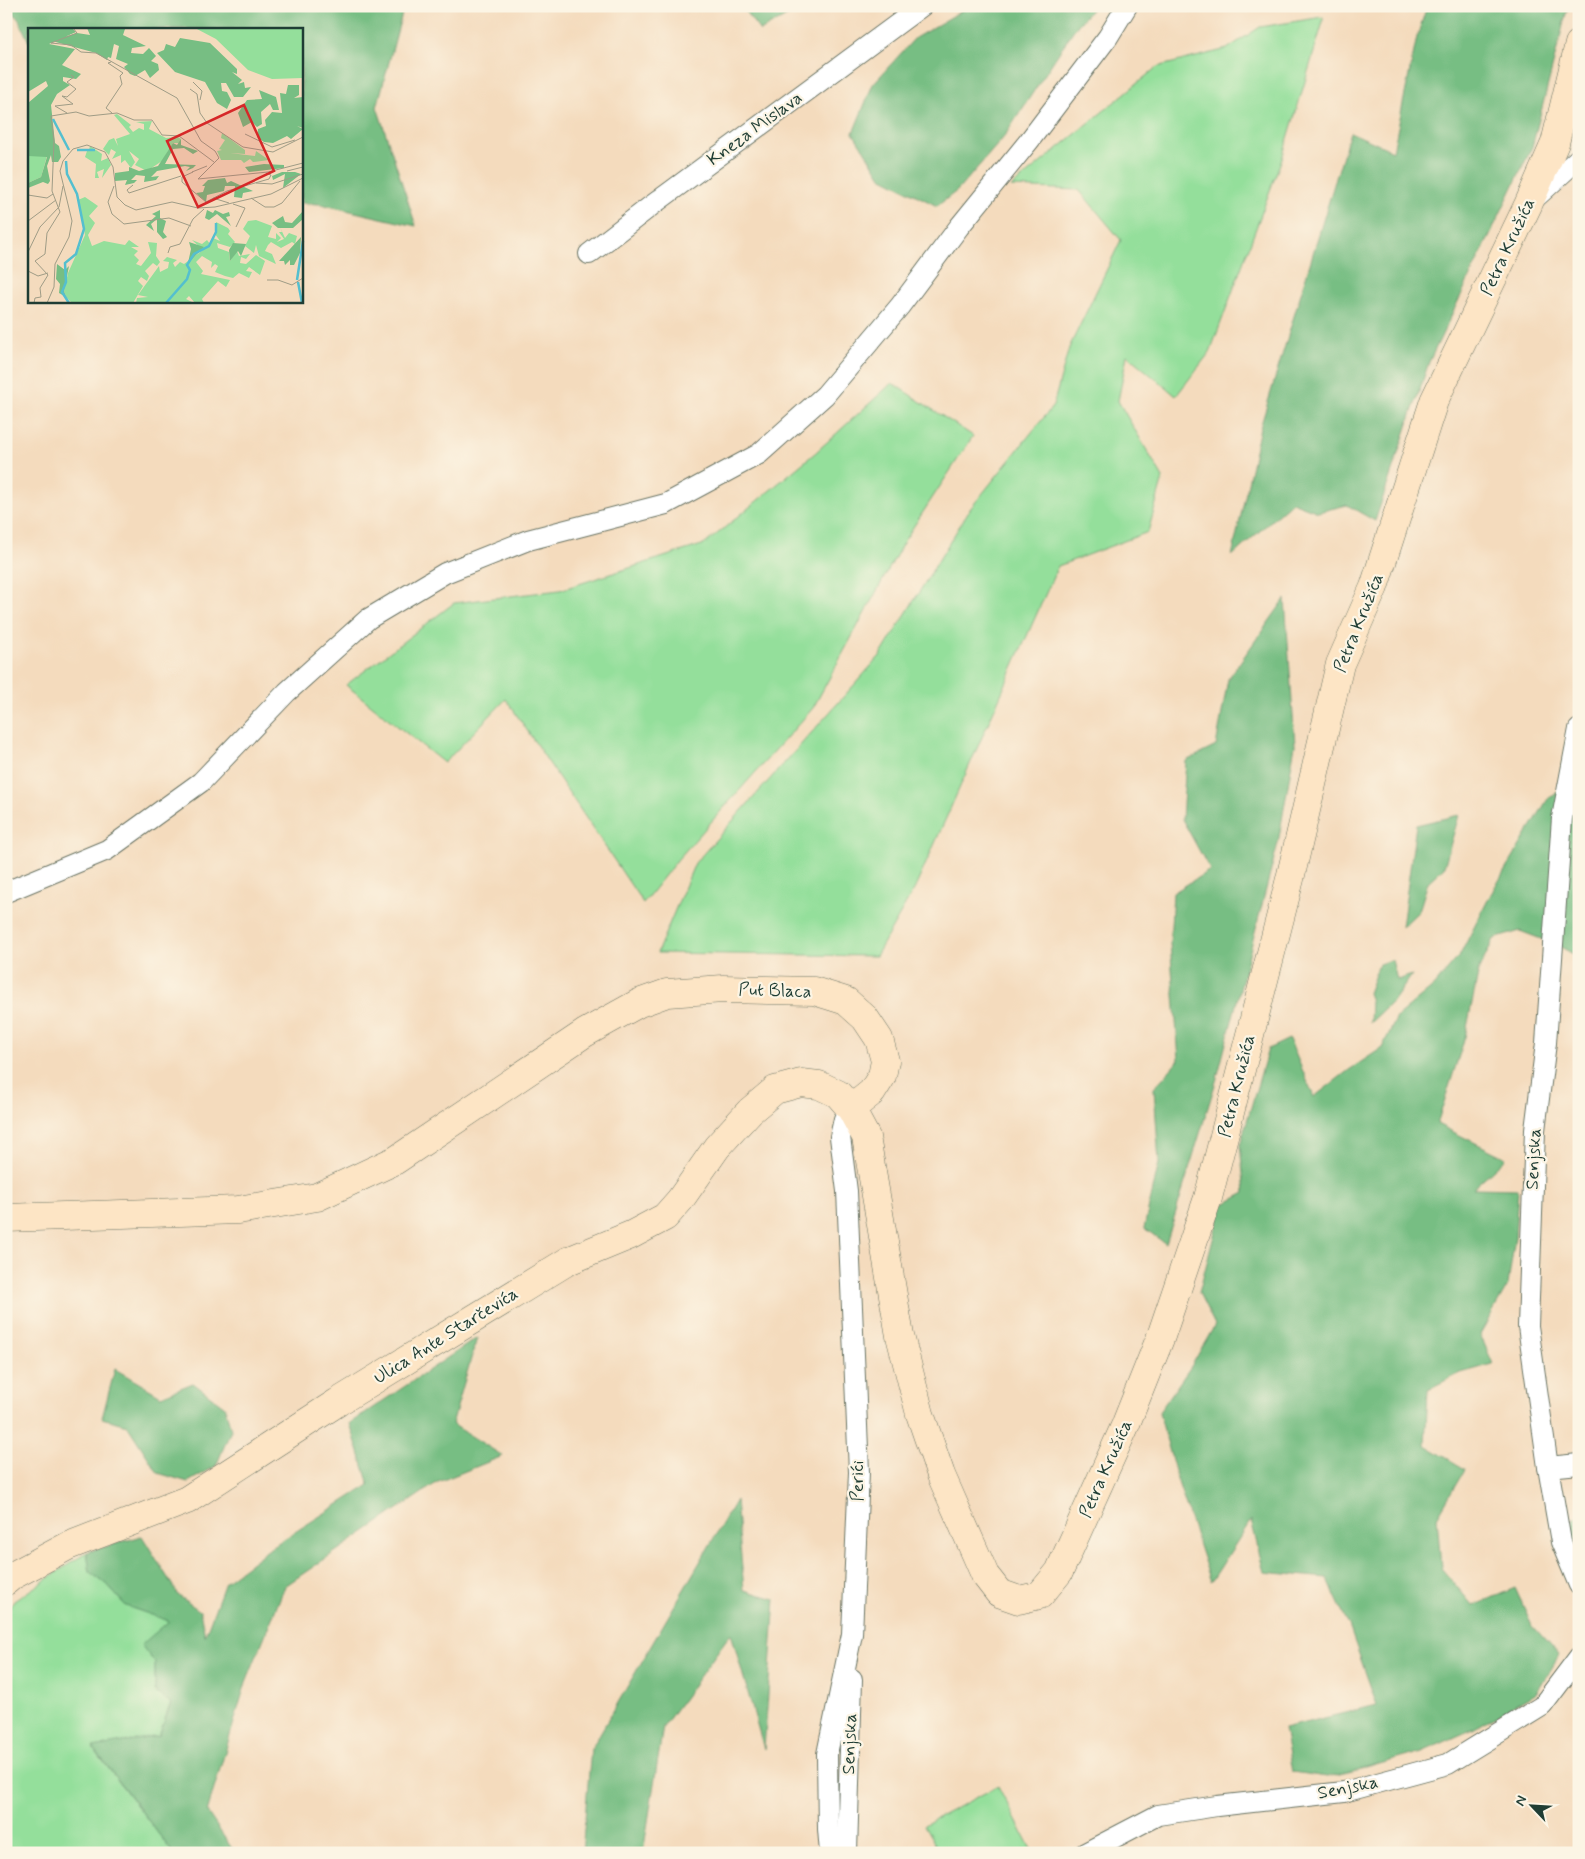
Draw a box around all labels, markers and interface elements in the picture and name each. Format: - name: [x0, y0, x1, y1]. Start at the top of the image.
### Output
- inset map: [28, 28, 302, 302]
- street label: Kneza Mislava: [702, 86, 808, 172]
- street label: Petra Kružića: [1475, 194, 1541, 300]
- street label: Petra Kružića: [1328, 570, 1390, 676]
- street label: Put Blaca: [738, 978, 812, 1004]
- street label: Petra Kružića: [1213, 1032, 1261, 1140]
- street label: Senjska: [1520, 1128, 1548, 1190]
- street label: Ulica Ante Starčevića: [369, 1282, 523, 1390]
- street label: Petra Kružića: [1074, 1416, 1138, 1522]
- street label: Perići: [846, 1460, 870, 1502]
- street label: Senjska: [837, 1713, 863, 1775]
- street label: Senjska: [1316, 1770, 1380, 1806]
- north arrow: [1508, 1782, 1558, 1832]
- text: N: [1511, 1793, 1531, 1809]

